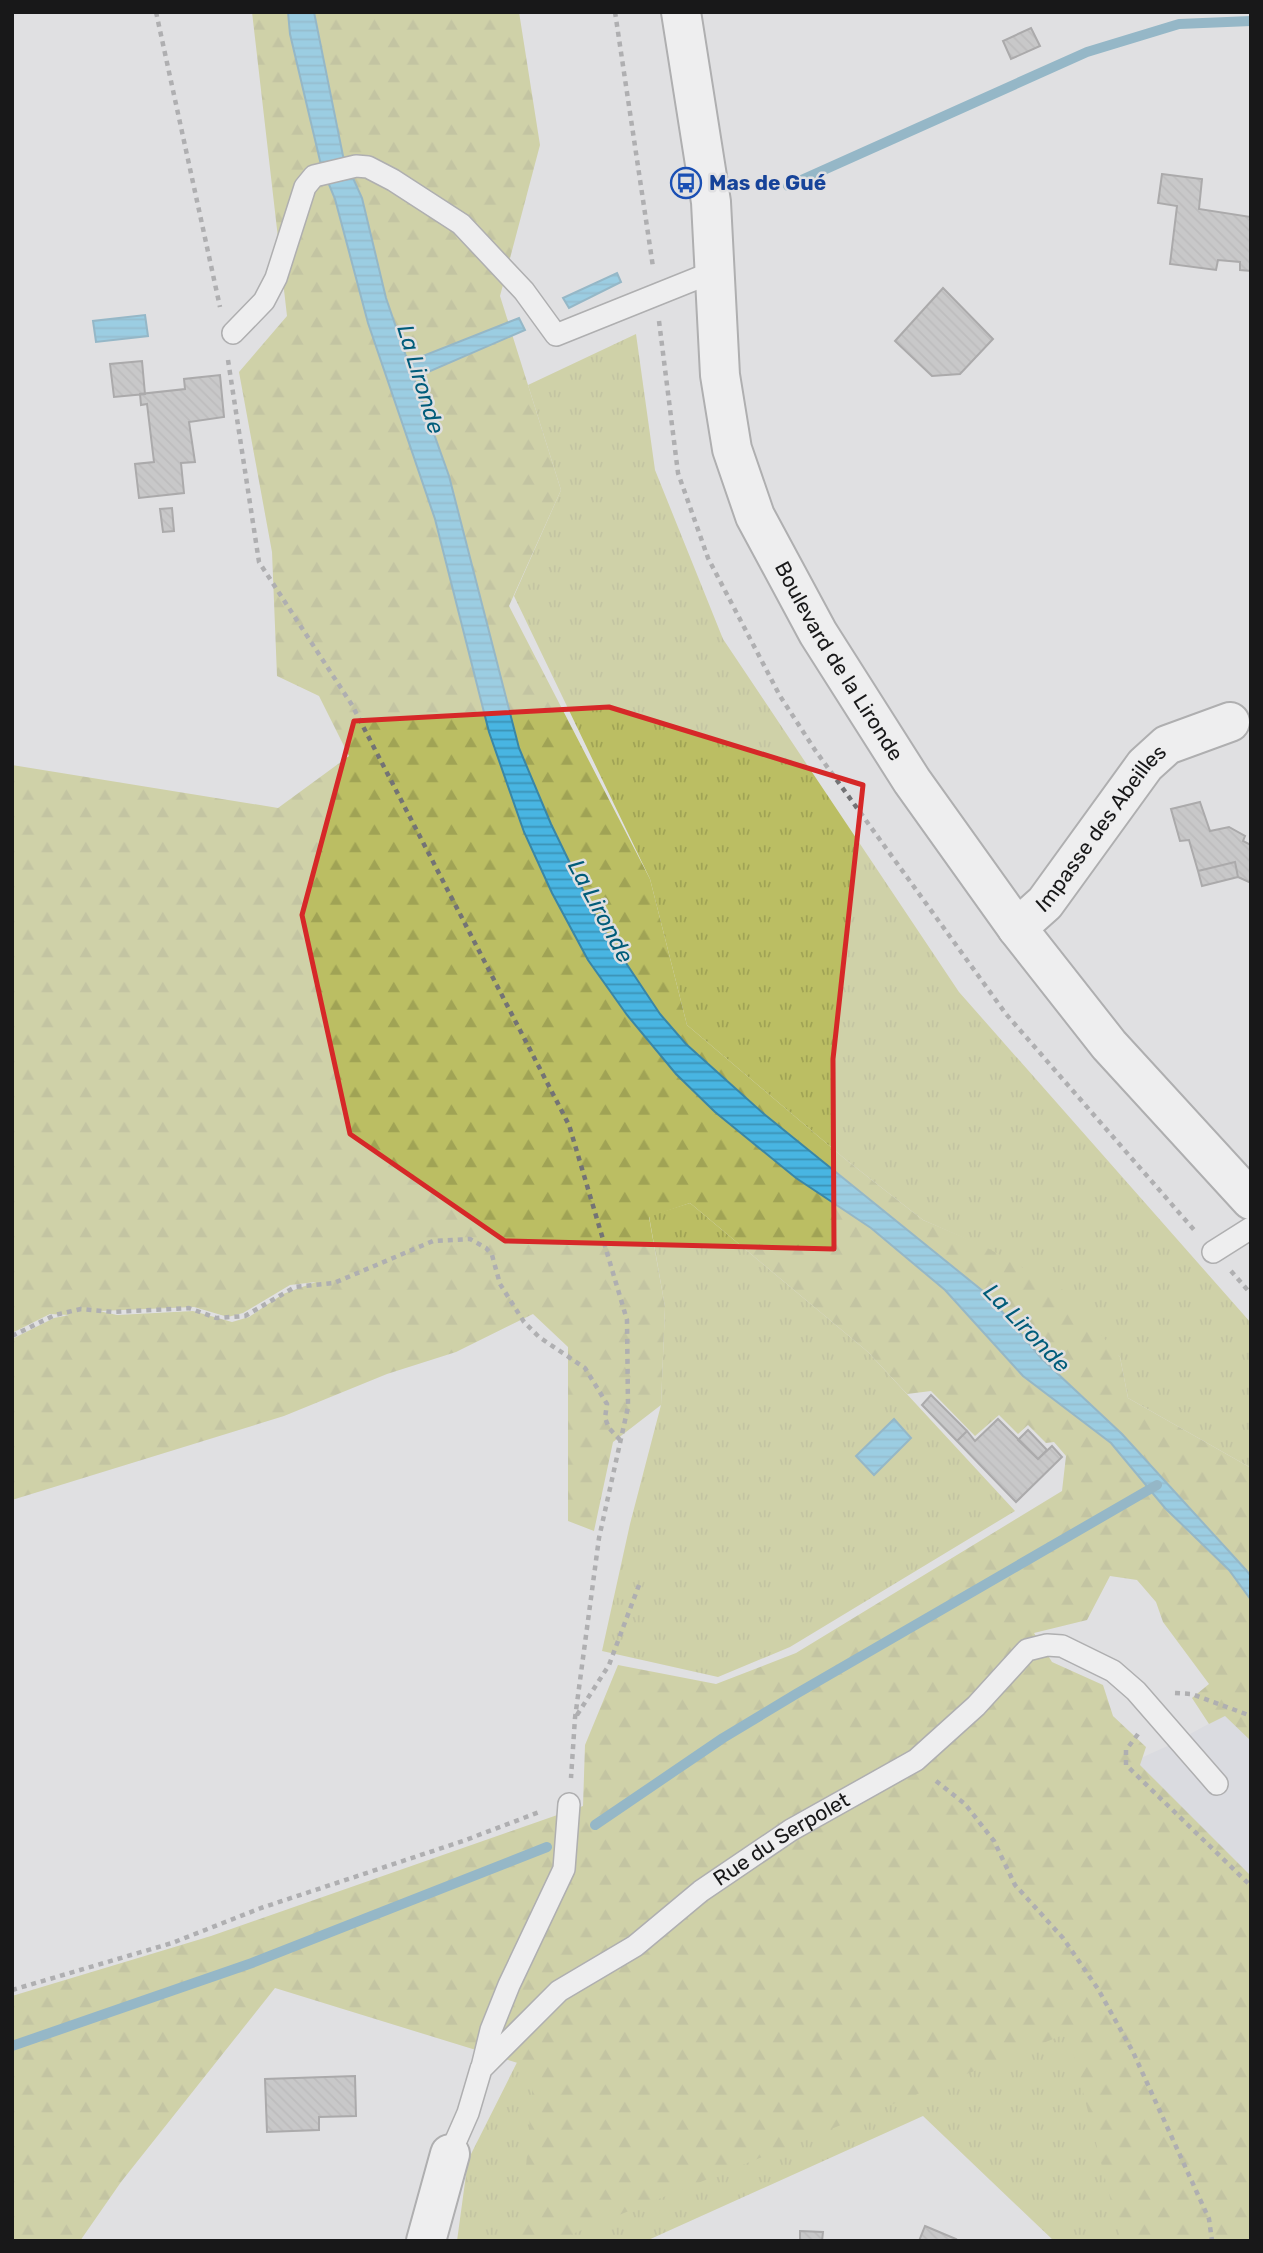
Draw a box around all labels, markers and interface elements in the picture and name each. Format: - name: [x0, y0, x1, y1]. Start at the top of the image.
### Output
- bus stop icon: Mas de Gué: [669, 166, 703, 200]
- place label: Mas de Gué: [709, 170, 826, 195]
- water label: La Lironde: [391, 321, 451, 437]
- street label: Boulevard de la Lironde: [770, 557, 909, 765]
- street label: Impasse des Abeilles: [1030, 739, 1171, 917]
- water label: La Lironde: [562, 855, 640, 967]
- water label: La Lironde: [978, 1278, 1076, 1378]
- street label: Rue du Serpolet: [708, 1787, 854, 1891]

